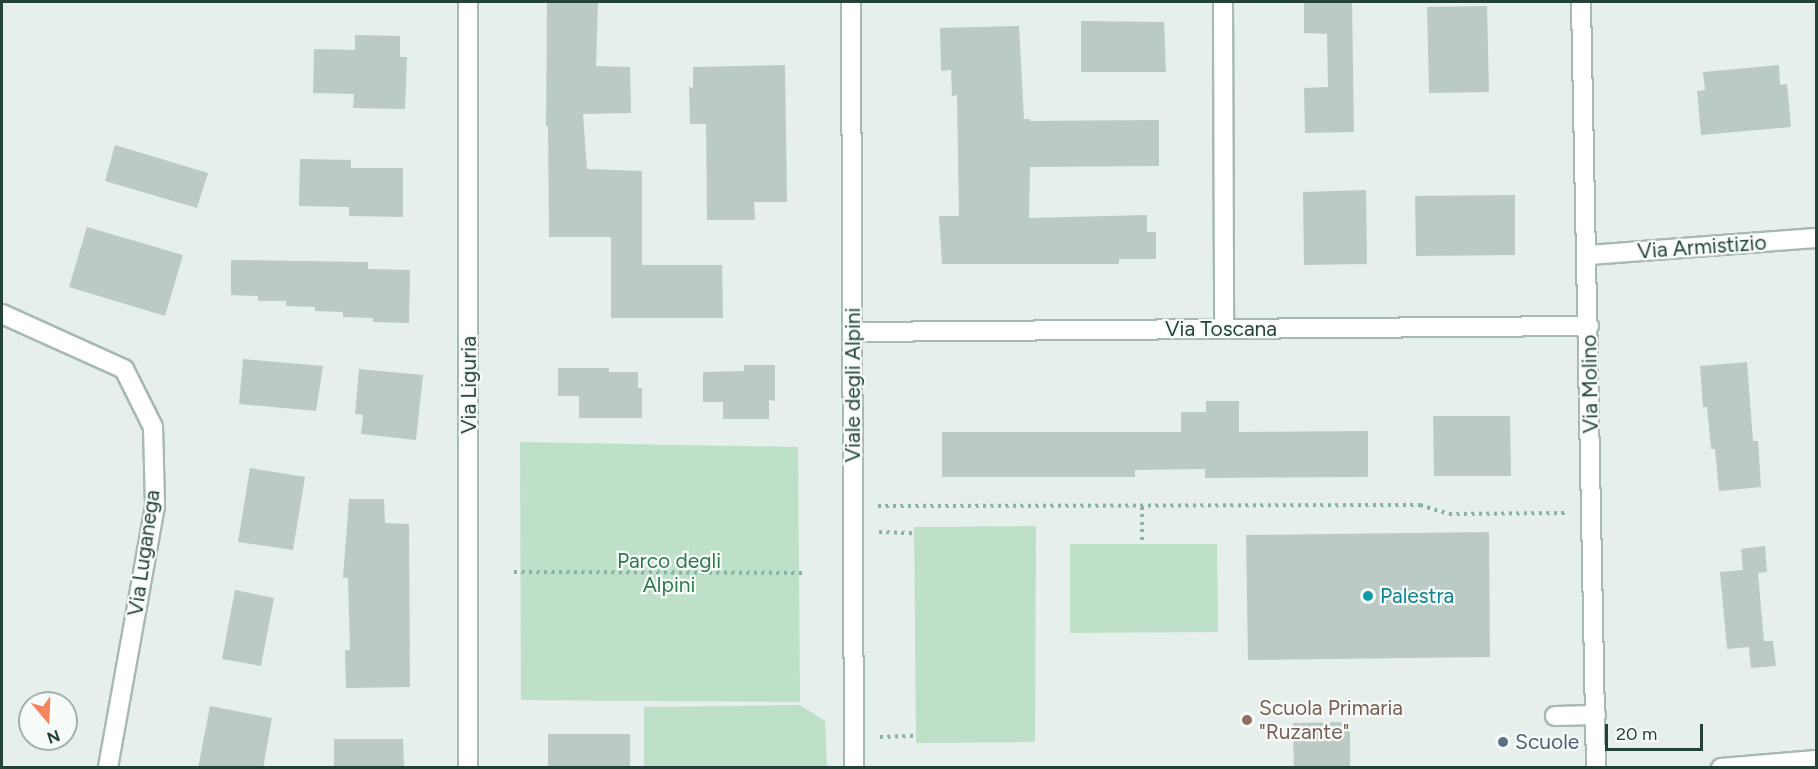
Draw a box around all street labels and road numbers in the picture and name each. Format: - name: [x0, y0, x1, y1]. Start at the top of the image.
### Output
- street label: Via Armistizio: [1637, 230, 1767, 264]
- street label: Viale degli Alpini: [840, 308, 866, 462]
- street label: Via Toscana: [1165, 316, 1277, 342]
- street label: Via Molino: [1577, 334, 1603, 434]
- street label: Via Liguria: [456, 336, 482, 434]
- street label: Via Luganega: [123, 488, 165, 618]

